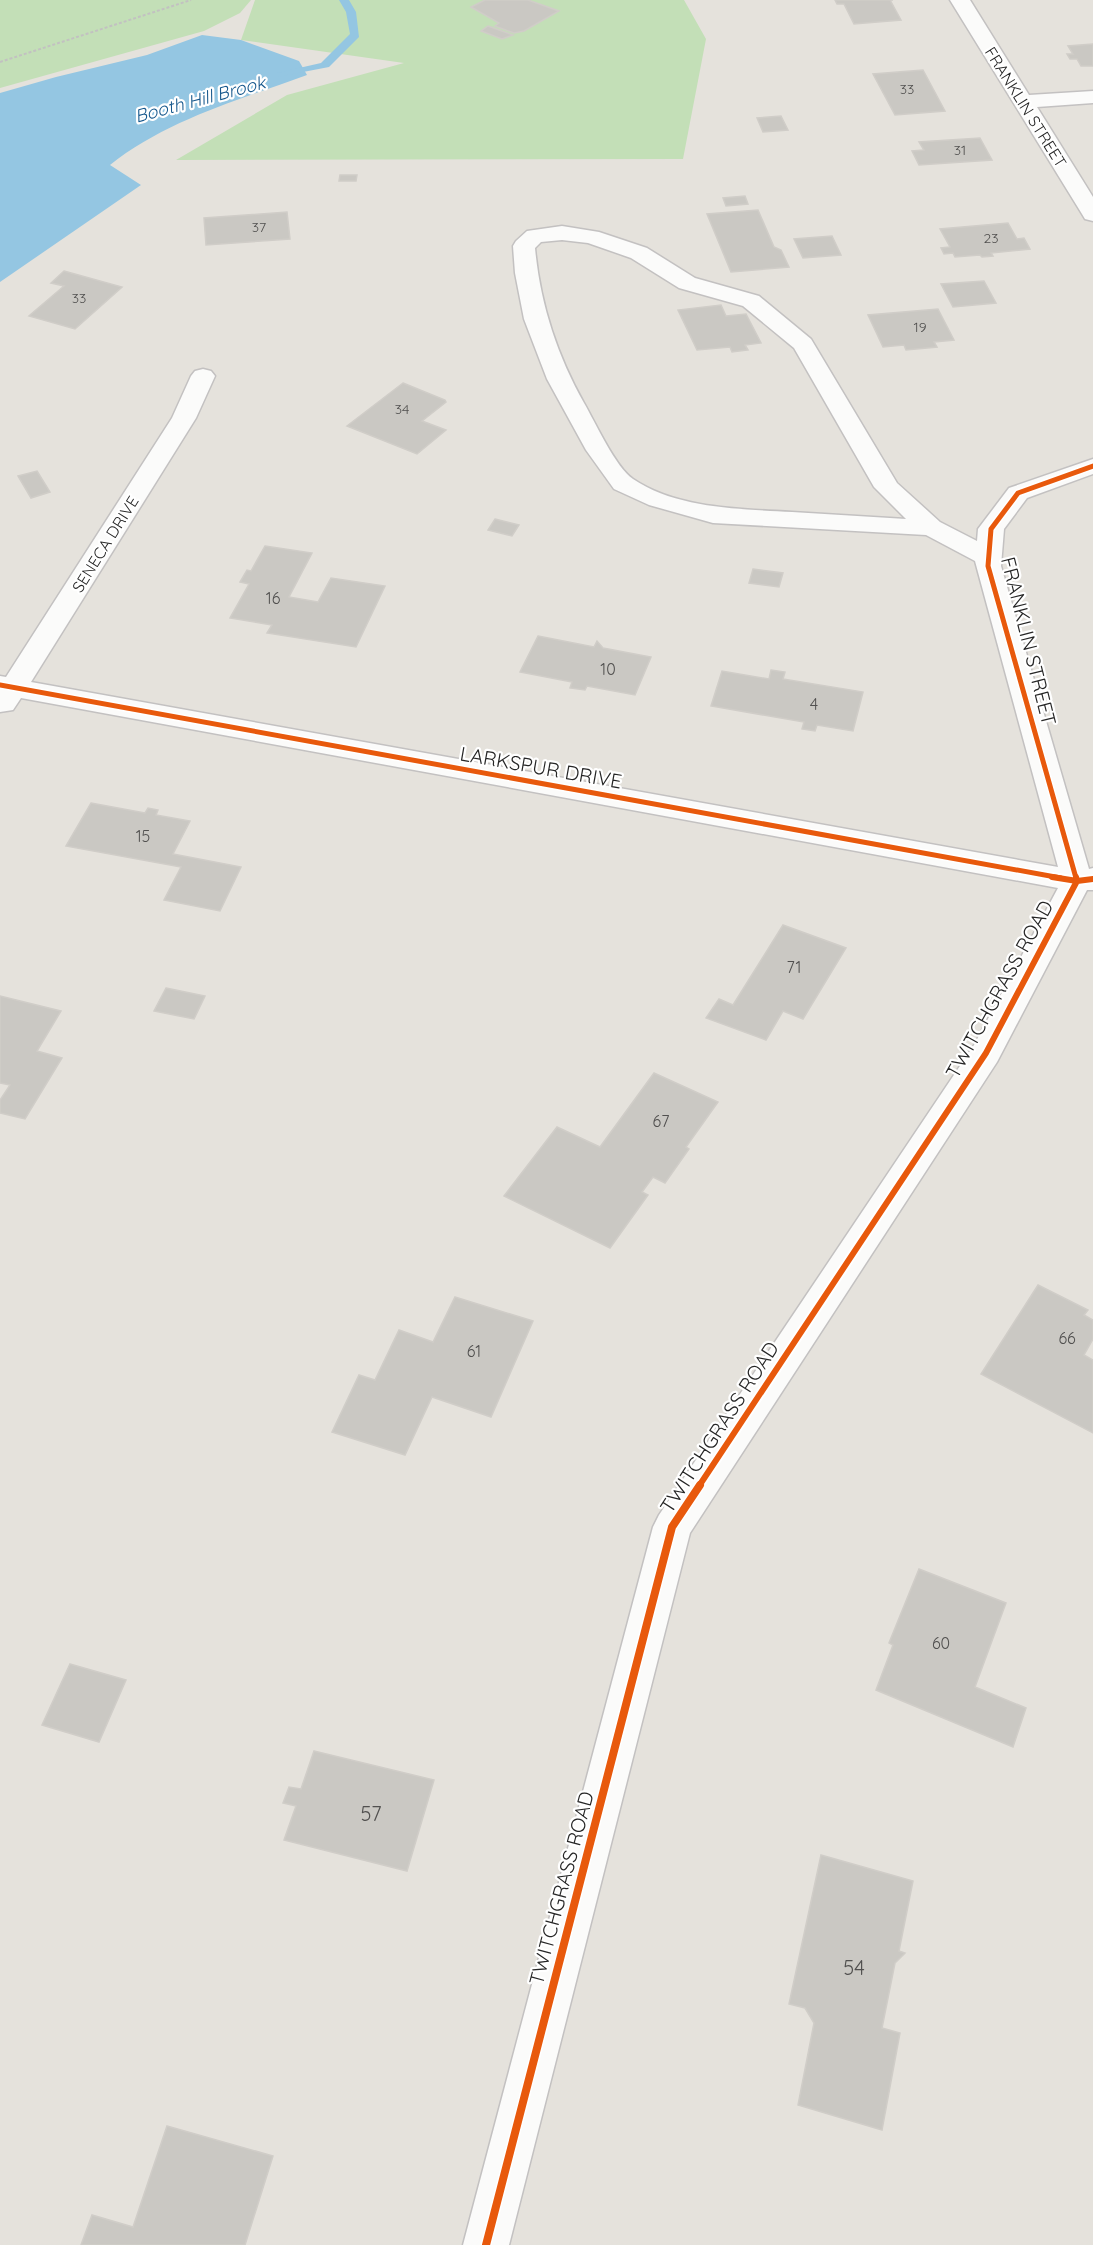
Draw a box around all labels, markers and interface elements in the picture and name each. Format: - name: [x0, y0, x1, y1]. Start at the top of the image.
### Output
- street label: FRANKLIN STREET: [981, 43, 1071, 171]
- water label: Booth Hill Brook: [132, 70, 269, 127]
- house number: 33: [900, 80, 914, 98]
- house number: 31: [954, 141, 966, 159]
- house number: 37: [252, 218, 266, 236]
- house number: 23: [983, 229, 999, 247]
- house number: 33: [72, 289, 86, 307]
- house number: 19: [914, 318, 927, 336]
- house number: 34: [395, 400, 409, 418]
- street label: SENECA DRIVE: [67, 492, 143, 596]
- street label: FRANKLIN STREET: [996, 554, 1062, 728]
- house number: 16: [266, 588, 281, 608]
- house number: 10: [600, 659, 616, 679]
- house number: 4: [810, 694, 818, 714]
- street label: LARKSPUR DRIVE: [458, 740, 624, 794]
- house number: 15: [136, 826, 150, 846]
- street label: TWITCHGRASS ROAD: [940, 896, 1058, 1082]
- house number: 71: [787, 957, 801, 977]
- house number: 67: [653, 1111, 669, 1131]
- house number: 66: [1058, 1328, 1076, 1348]
- street label: TWITCHGRASS ROAD: [654, 1336, 784, 1518]
- house number: 61: [467, 1341, 481, 1361]
- house number: 60: [932, 1633, 950, 1653]
- street label: TWITCHGRASS ROAD: [523, 1788, 599, 1988]
- house number: 57: [360, 1801, 382, 1826]
- house number: 54: [843, 1955, 865, 1980]

